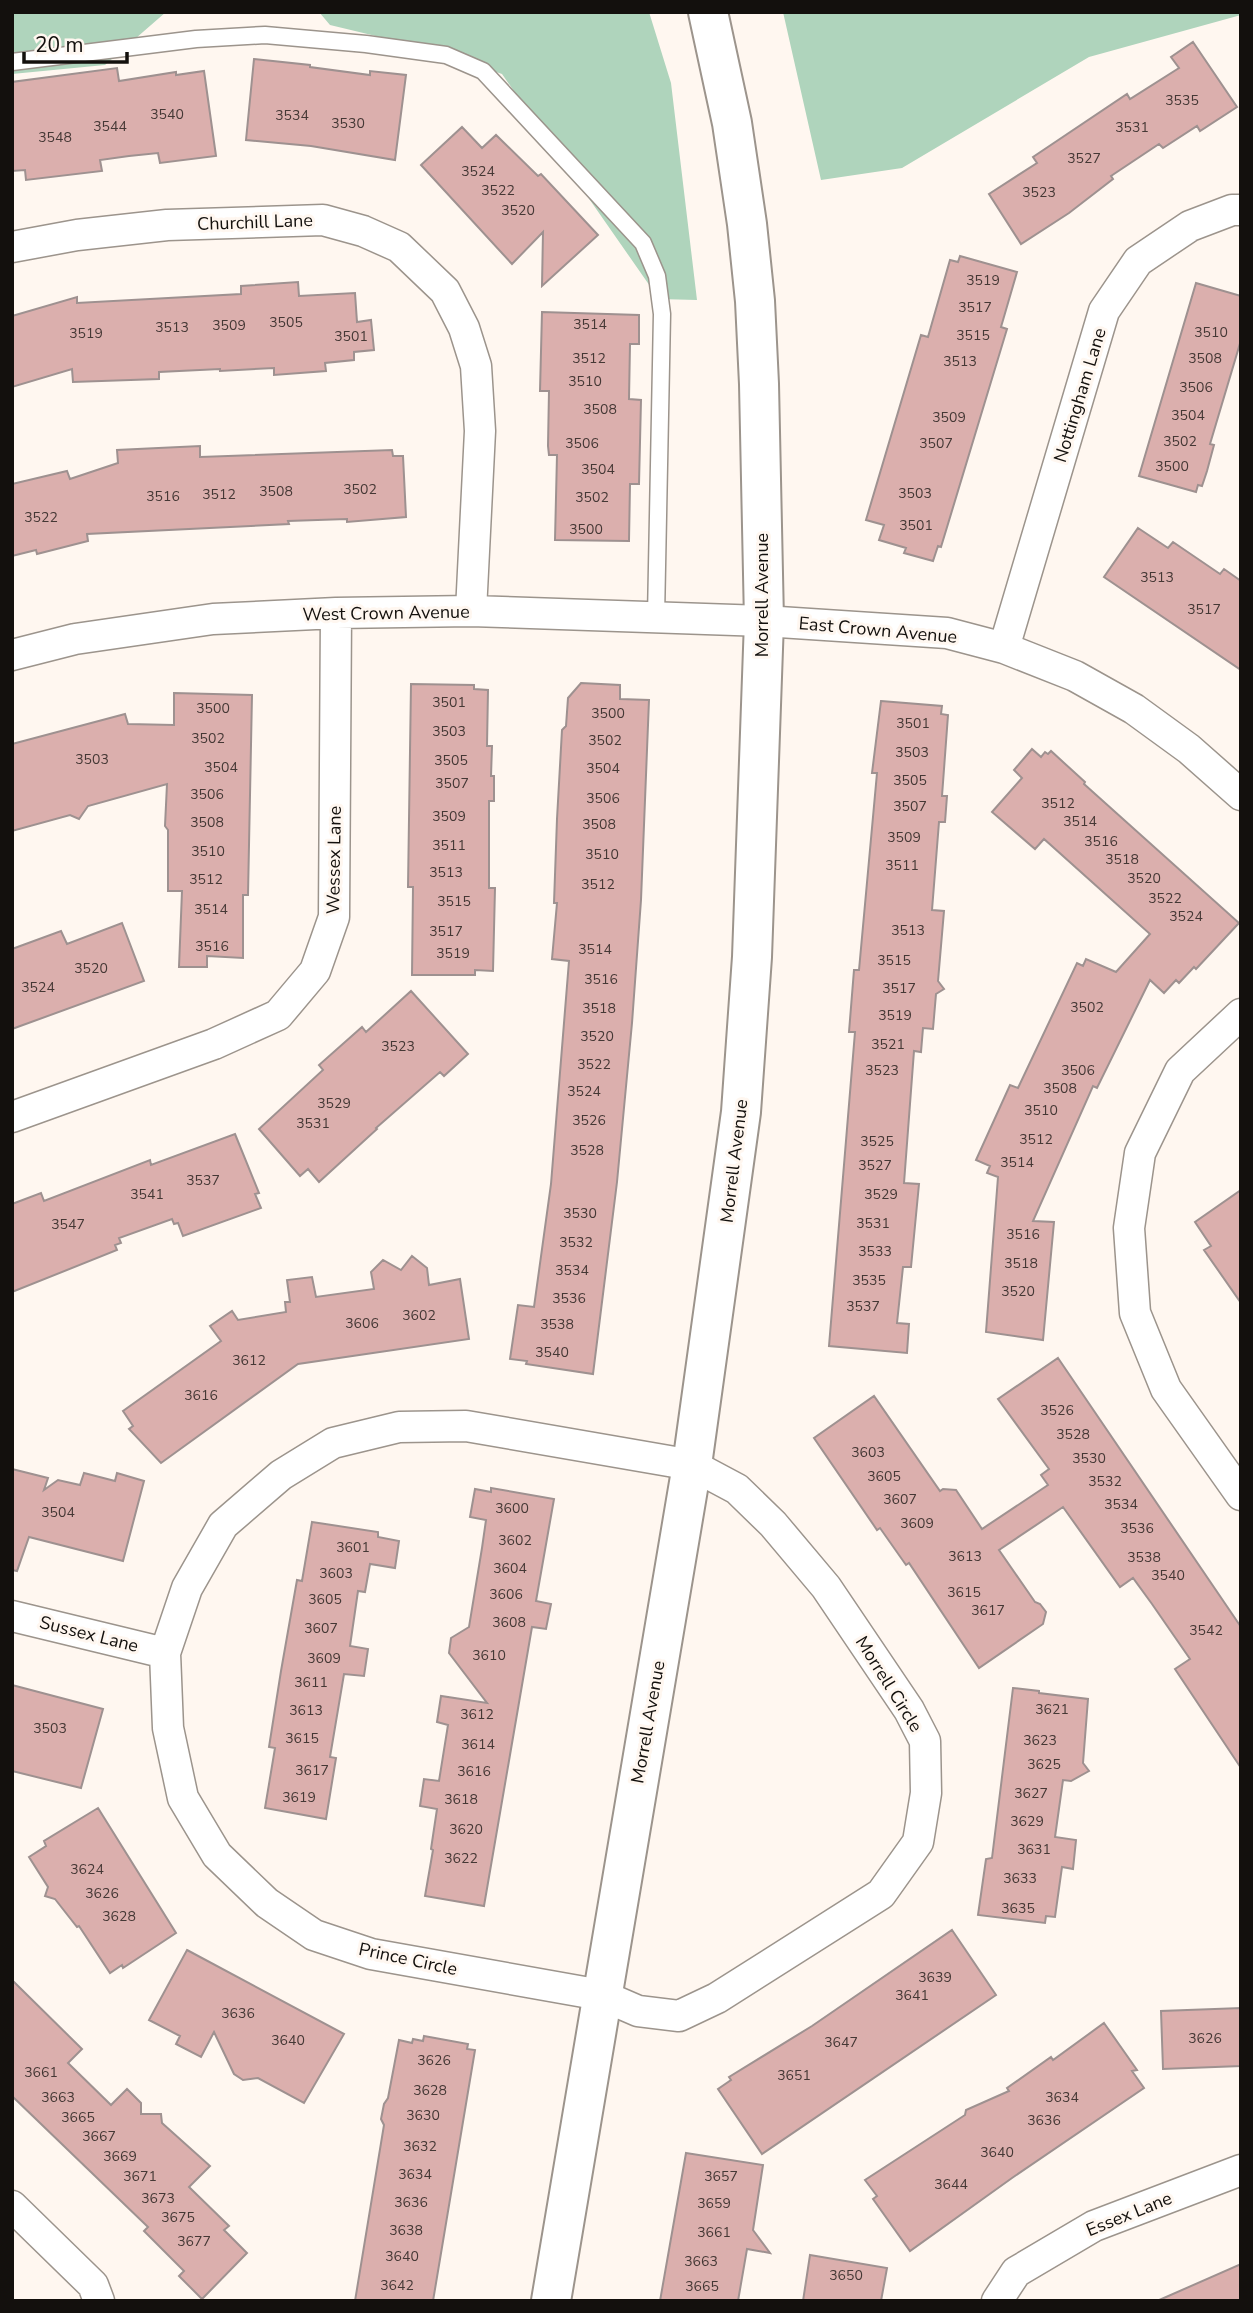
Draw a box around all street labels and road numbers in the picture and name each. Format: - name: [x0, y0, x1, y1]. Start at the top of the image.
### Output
- street label: Churchill Lane: [197, 208, 313, 236]
- street label: Nottingham Lane: [1048, 325, 1112, 465]
- street label: Morrell Avenue: [750, 533, 774, 657]
- street label: West Crown Avenue: [302, 600, 470, 626]
- street label: East Crown Avenue: [798, 611, 958, 649]
- street label: Wessex Lane: [321, 806, 347, 914]
- street label: Morrell Avenue: [715, 1098, 753, 1224]
- street label: Sussex Lane: [37, 1610, 141, 1658]
- street label: Morrell Circle: [850, 1632, 928, 1736]
- street label: Morrell Avenue: [625, 1659, 671, 1785]
- street label: Prince Circle: [357, 1937, 459, 1981]
- street label: Essex Lane: [1083, 2186, 1175, 2242]

